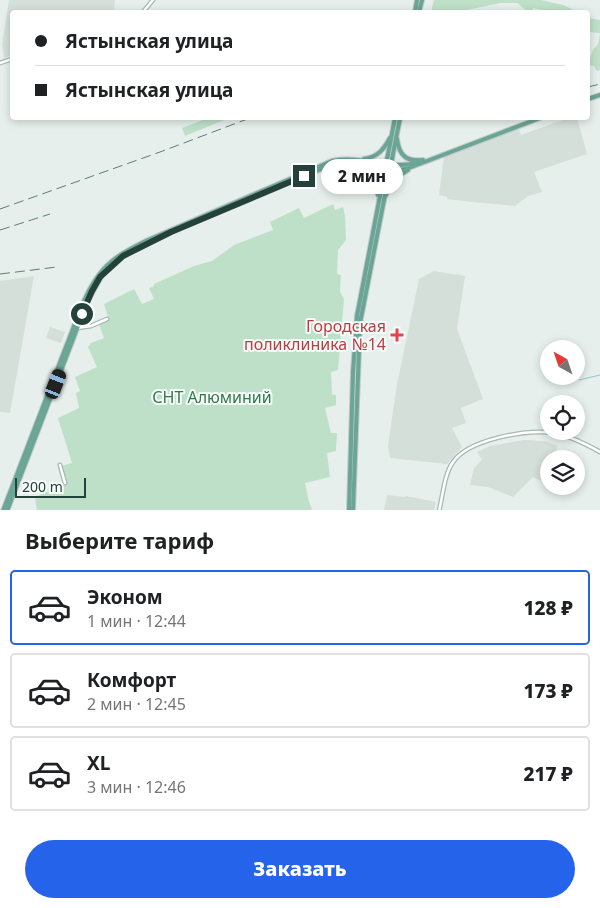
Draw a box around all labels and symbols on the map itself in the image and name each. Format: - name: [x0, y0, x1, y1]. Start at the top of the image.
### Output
- callout: 2 мин: [322, 158, 404, 194]
- route end: [293, 165, 315, 187]
- route start: [71, 303, 93, 325]
- place label: Городская поликлиника №14: [244, 315, 386, 355]
- marker: Городская поликлиника №14: [390, 328, 404, 342]
- north arrow: [540, 340, 585, 385]
- car: [43, 367, 68, 401]
- park label: СНТ Алюминий: [152, 386, 272, 408]
- scale bar: [15, 476, 86, 499]

